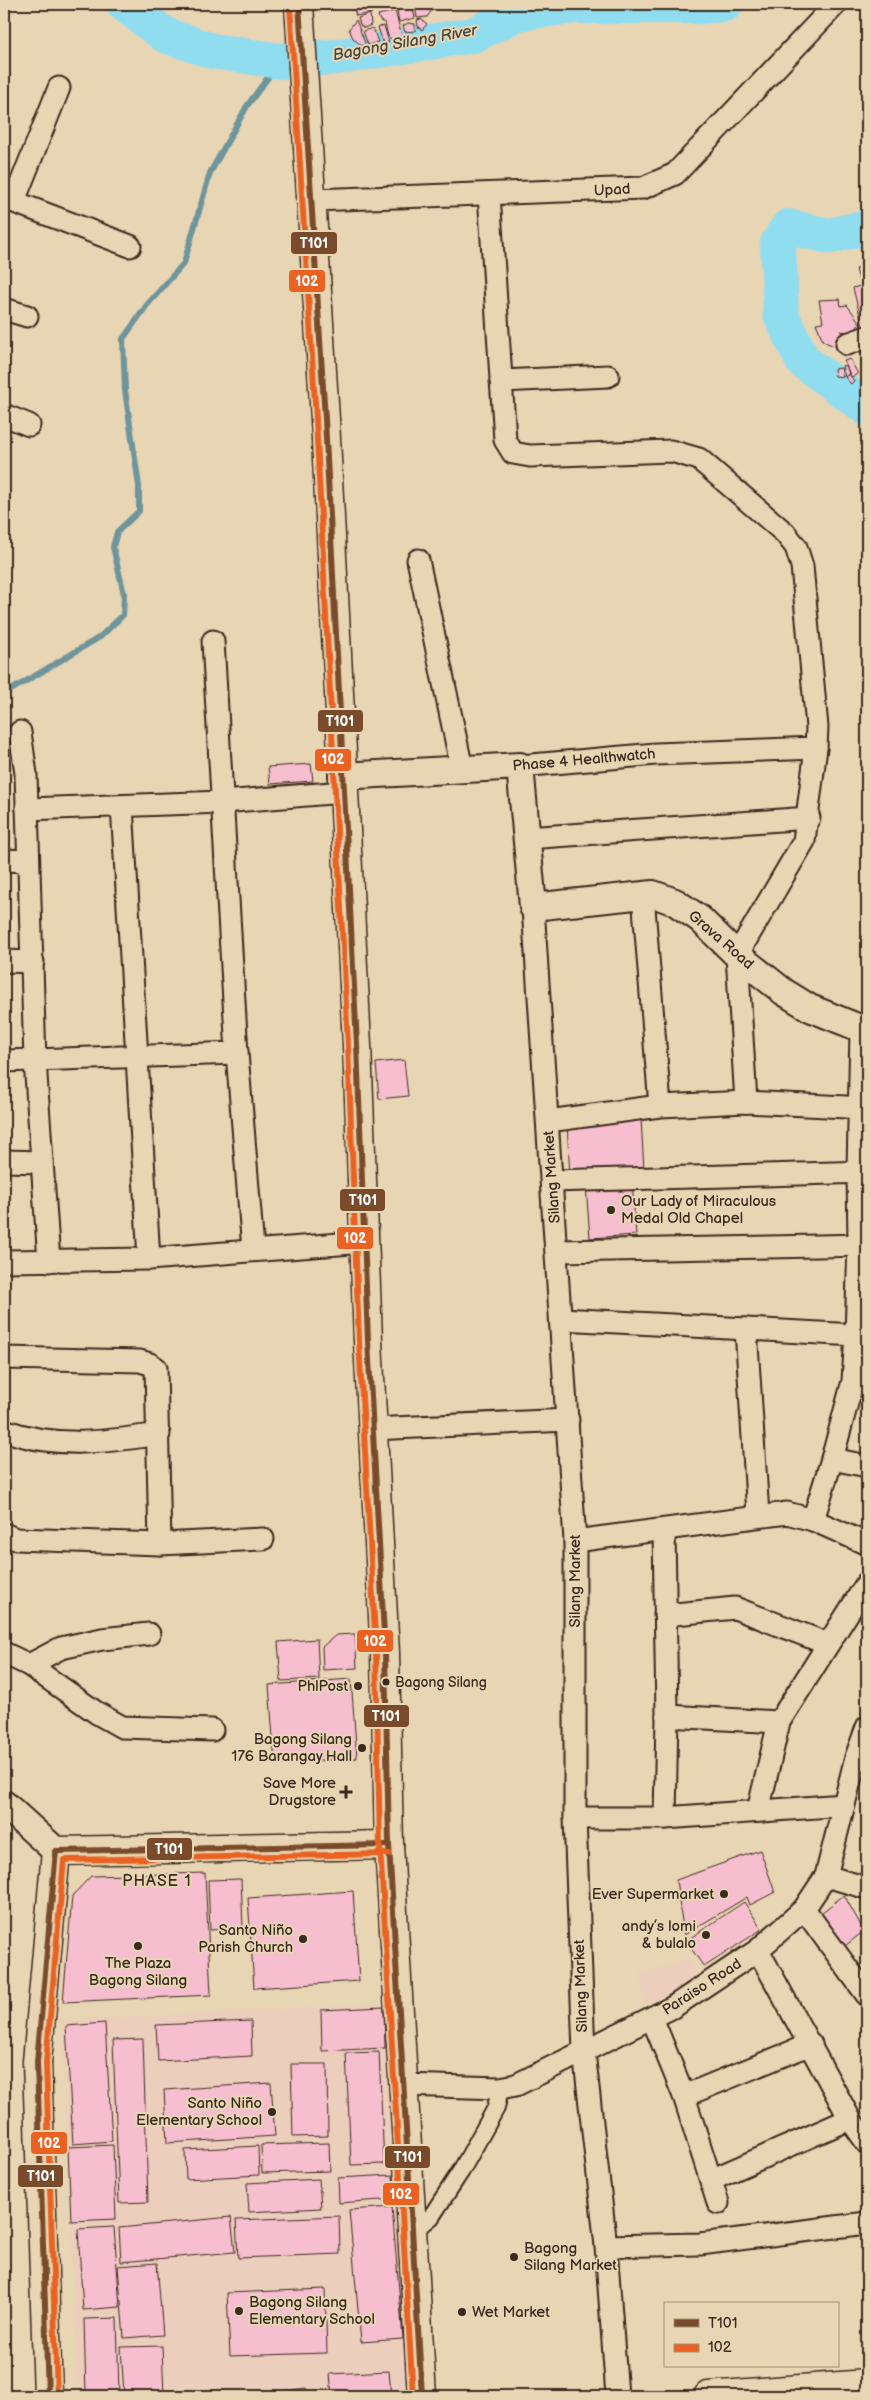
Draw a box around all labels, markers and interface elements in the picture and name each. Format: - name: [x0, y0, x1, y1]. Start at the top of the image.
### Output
- water label: Bagong Silang River: [331, 21, 480, 65]
- street label: Upad: [593, 180, 631, 200]
- line badge: T101: [290, 231, 338, 255]
- text: T101: [300, 235, 328, 252]
- line badge: 102: [288, 269, 326, 293]
- text: 102: [295, 273, 319, 290]
- line badge: T101: [317, 709, 364, 733]
- text: T101: [326, 713, 354, 730]
- street label: Phase 4 Healthwatch: [512, 744, 656, 776]
- line badge: 102: [314, 748, 352, 772]
- text: 102: [321, 751, 345, 768]
- street label: Grava Road: [684, 906, 758, 974]
- street label: Silang Market: [539, 1130, 565, 1224]
- line badge: T101: [339, 1188, 386, 1212]
- text: T101: [349, 1192, 377, 1209]
- place label: Our Lady of Miraculous Medal Old Chapel: [621, 1192, 777, 1228]
- marker: Our Lady of Miraculous Medal Old Chapel: [605, 1204, 617, 1216]
- line badge: 102: [336, 1226, 374, 1250]
- text: 102: [343, 1230, 367, 1247]
- street label: Silang Market: [566, 1534, 585, 1627]
- line badge: 102: [356, 1629, 394, 1653]
- text: 102: [363, 1633, 387, 1650]
- place label: Bagong Silang: [395, 1674, 487, 1691]
- place label: PhlPost: [298, 1677, 348, 1696]
- marker: Bagong Silang: [381, 1677, 391, 1687]
- marker: PhlPost: [352, 1680, 364, 1692]
- line badge: T101: [363, 1704, 410, 1728]
- text: T101: [372, 1708, 400, 1725]
- place label: Bagong Silang 176 Barangay Hall: [232, 1730, 352, 1766]
- marker: Bagong Silang 176 Barangay Hall: [356, 1742, 368, 1754]
- place label: Save More Drugstore: [263, 1774, 336, 1810]
- marker: Save More Drugstore: [340, 1786, 352, 1798]
- line badge: T101: [146, 1837, 193, 1861]
- text: T101: [155, 1841, 183, 1858]
- district label: PHASE 1: [122, 1872, 192, 1891]
- place label: Ever Supermarket: [592, 1885, 714, 1904]
- marker: Ever Supermarket: [718, 1888, 730, 1900]
- place label: andy’s lomi & bulalo: [622, 1917, 696, 1953]
- place label: Santo Niño Parish Church: [198, 1921, 293, 1957]
- marker: andy’s lomi & bulalo: [700, 1929, 712, 1941]
- marker: Santo Niño Parish Church: [297, 1933, 309, 1945]
- street label: Silang Market: [570, 1939, 592, 2033]
- marker: The Plaza Bagong Silang: [132, 1940, 144, 1952]
- place label: The Plaza Bagong Silang: [89, 1954, 187, 1990]
- street label: Paraiso Road: [659, 1954, 745, 2020]
- place label: Santo Niño Elementary School: [136, 2094, 262, 2130]
- marker: Santo Niño Elementary School: [266, 2106, 278, 2118]
- line badge: 102: [30, 2131, 68, 2155]
- text: 102: [37, 2135, 61, 2152]
- line badge: T101: [384, 2145, 431, 2169]
- text: T101: [394, 2149, 422, 2166]
- line badge: T101: [17, 2164, 64, 2188]
- text: T101: [27, 2168, 55, 2185]
- line badge: 102: [382, 2182, 420, 2206]
- text: 102: [389, 2186, 413, 2203]
- place label: Bagong Silang Market: [524, 2239, 617, 2275]
- marker: Bagong Silang Market: [508, 2251, 520, 2263]
- place label: Bagong Silang Elementary School: [249, 2293, 375, 2329]
- legend: [664, 2302, 838, 2368]
- place label: Wet Market: [472, 2303, 550, 2322]
- marker: Bagong Silang Elementary School: [233, 2305, 245, 2317]
- marker: Wet Market: [456, 2306, 468, 2318]
- text: T101: [708, 2314, 737, 2333]
- text: 102: [708, 2338, 732, 2357]

